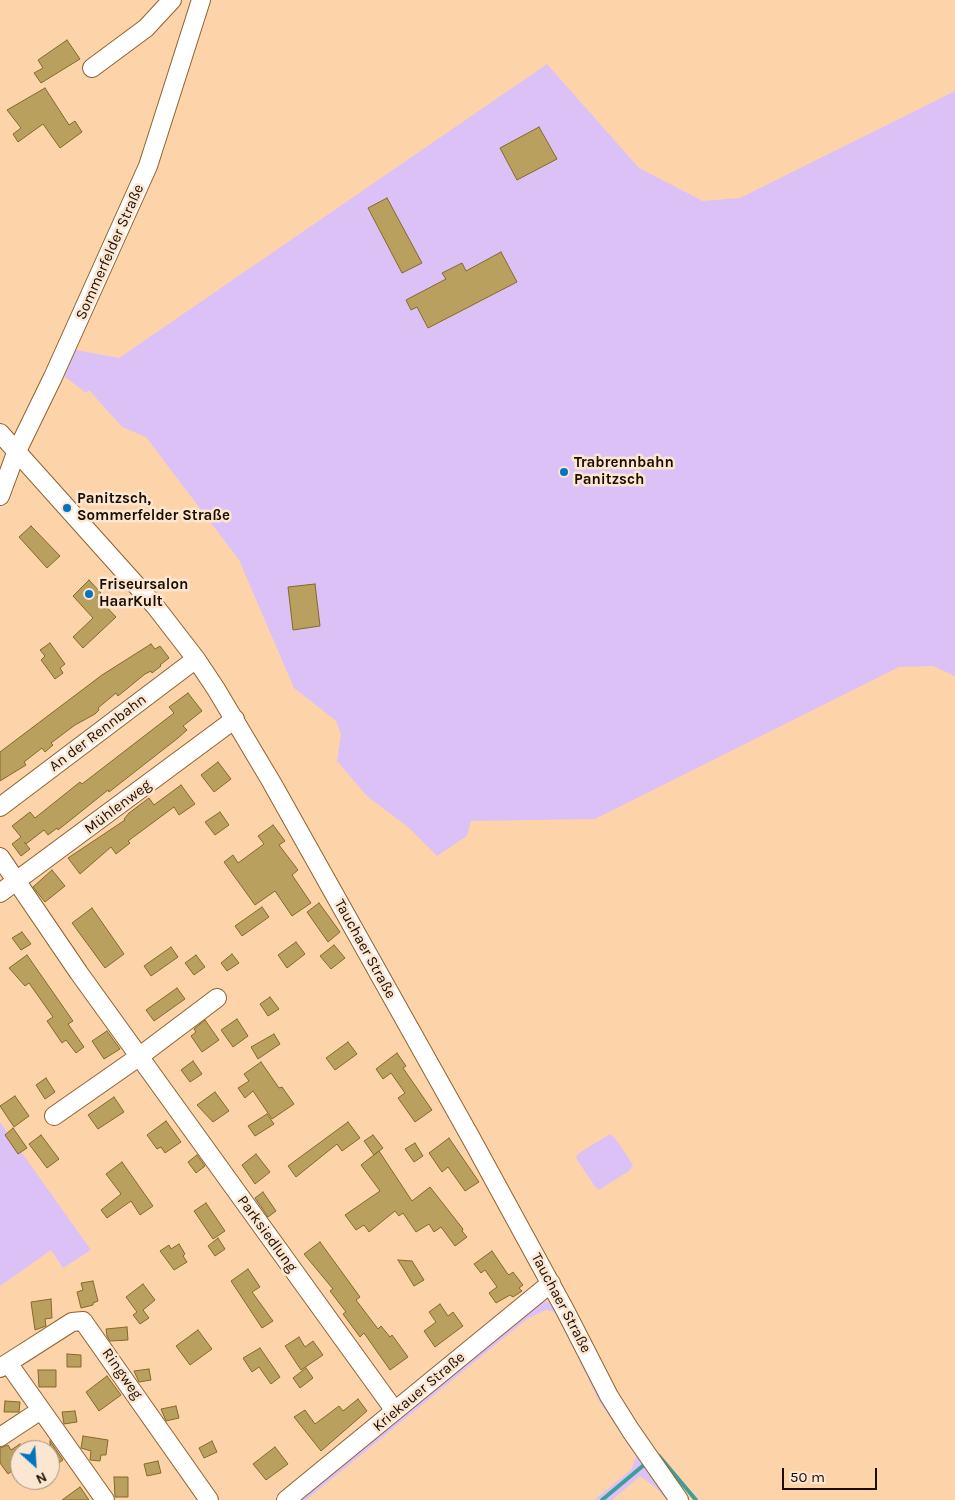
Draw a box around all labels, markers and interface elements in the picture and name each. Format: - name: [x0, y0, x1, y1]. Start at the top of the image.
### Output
- street label: Sommerfelder Straße: [72, 181, 148, 323]
- place label: Trabrennbahn Panitzsch: [574, 454, 674, 489]
- marker: Trabrennbahn Panitzsch: [558, 466, 570, 478]
- place label: Panitzsch, Sommerfelder Straße: [77, 490, 230, 525]
- marker: Panitzsch, Sommerfelder Straße: [61, 502, 73, 514]
- place label: Friseursalon HaarKult: [99, 576, 188, 611]
- marker: Friseursalon HaarKult: [83, 588, 95, 600]
- street label: An der Rennbahn: [46, 691, 150, 775]
- street label: Mühlenweg: [81, 776, 155, 838]
- street label: Tauchaer Straße: [330, 896, 400, 1002]
- street label: Parksiedlung: [233, 1192, 301, 1276]
- street label: Tauchaer Straße: [527, 1250, 595, 1356]
- street label: Ringweg: [98, 1345, 146, 1403]
- street label: Kriekauer Straße: [369, 1348, 469, 1436]
- north arrow: [10, 1440, 60, 1490]
- scale bar: [785, 1458, 880, 1490]
- text: N: [33, 1468, 50, 1488]
- text: 50 m: [790, 1468, 825, 1486]

